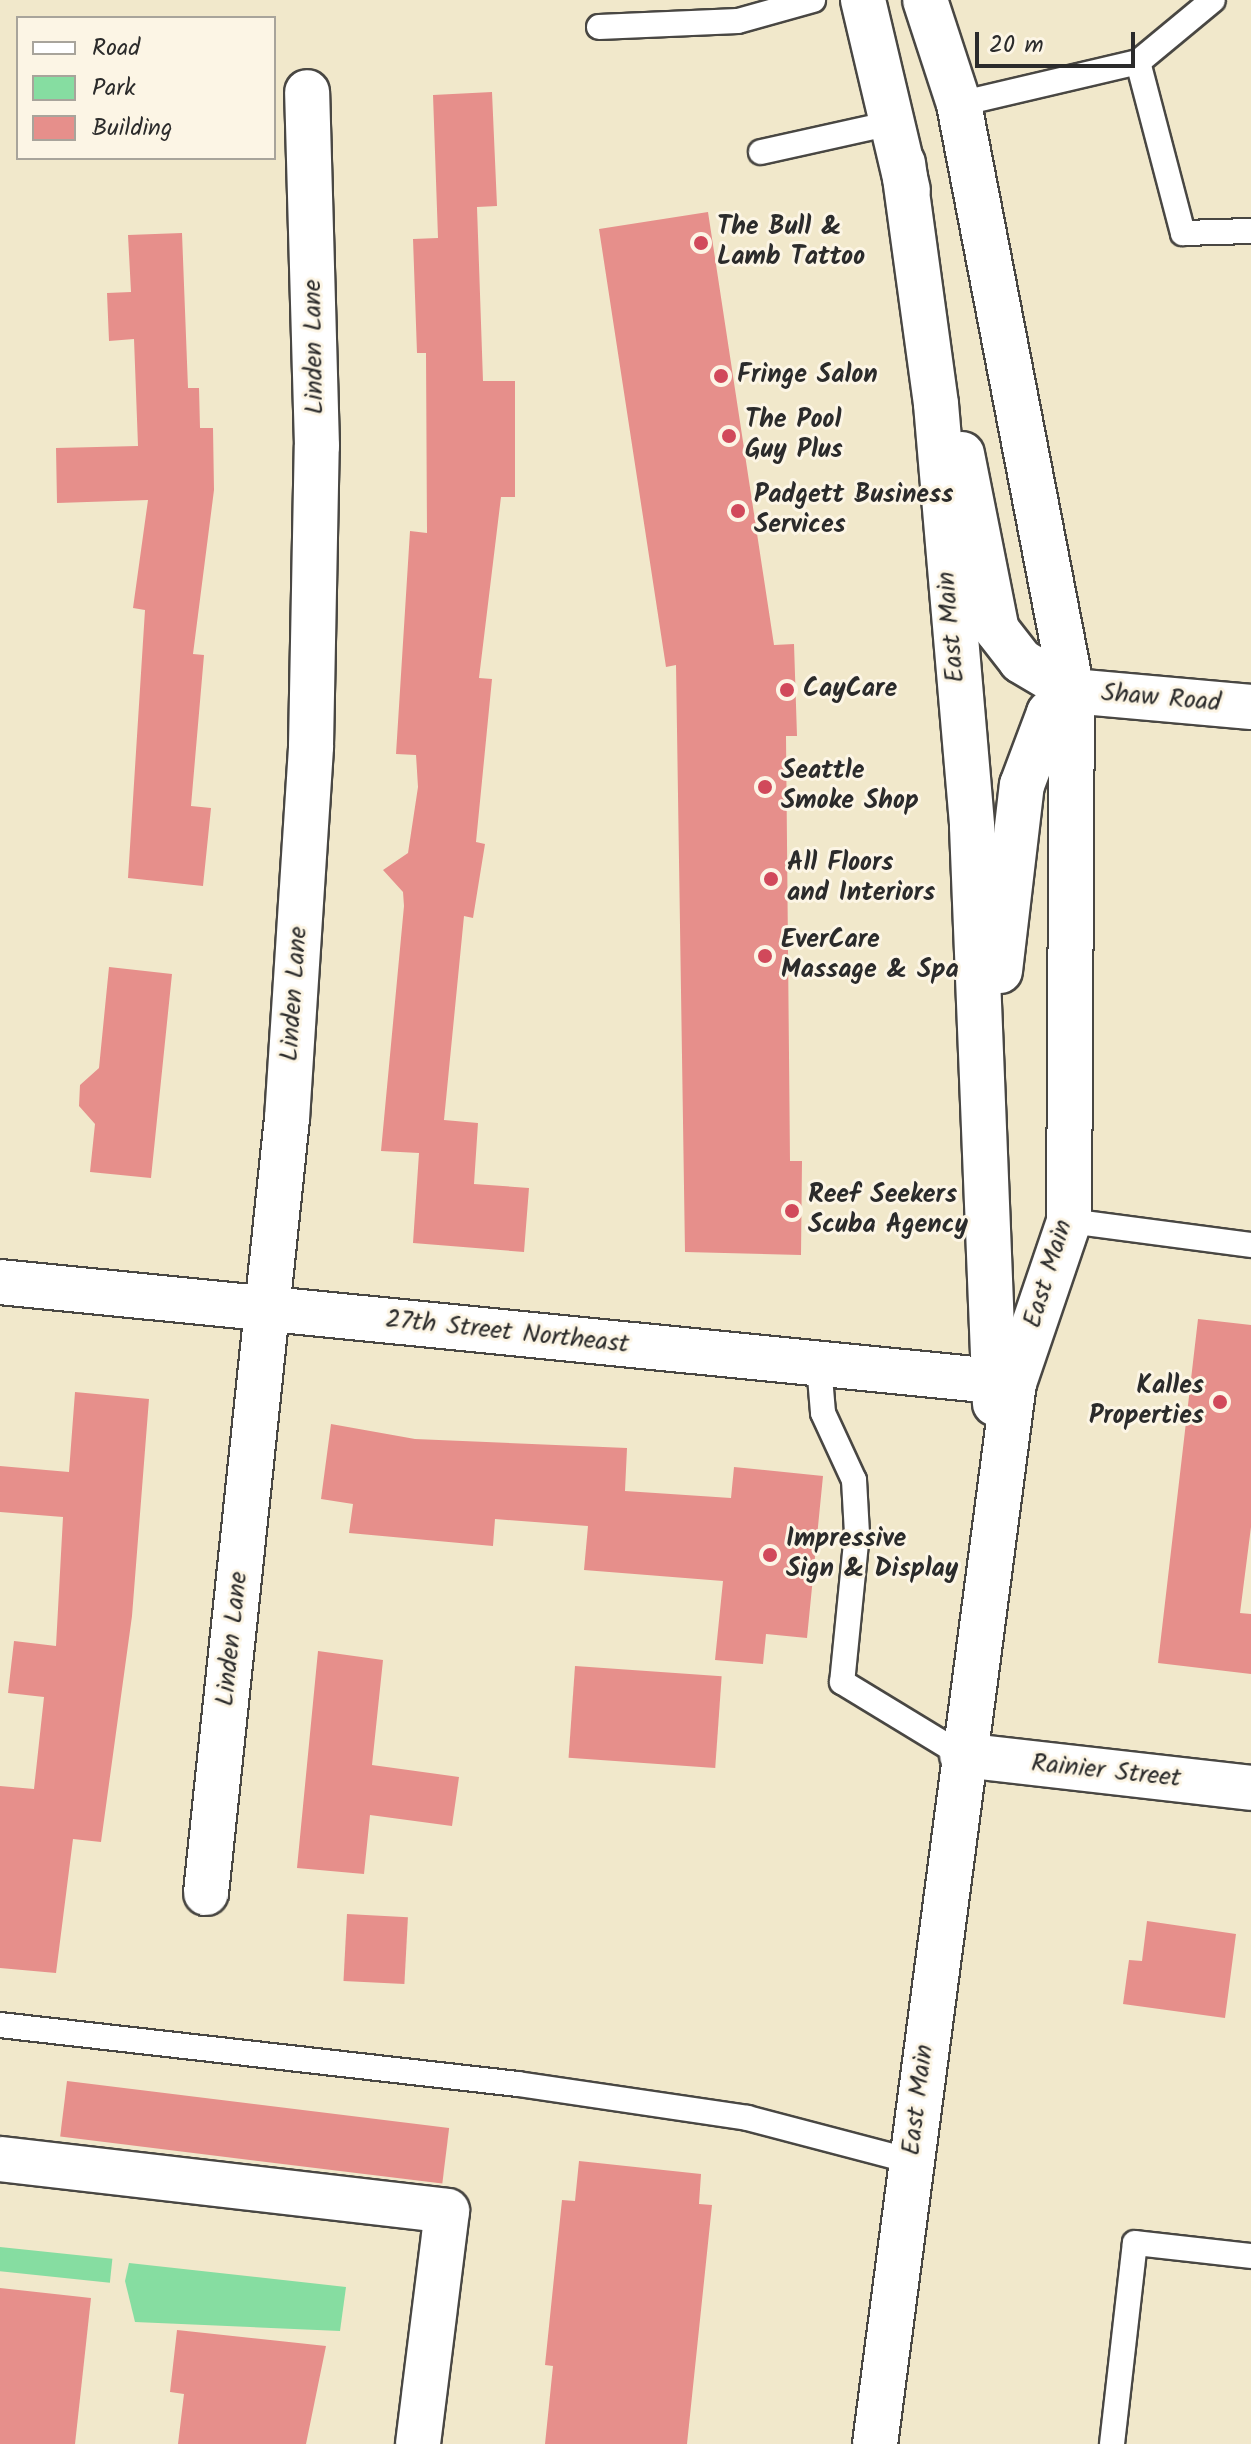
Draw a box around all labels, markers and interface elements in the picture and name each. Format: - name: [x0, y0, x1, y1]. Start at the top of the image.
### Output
- legend: [16, 16, 276, 160]
- scale bar: [979, 16, 1139, 66]
- text: 20 m: [989, 26, 1044, 65]
- text: Road: [92, 29, 140, 68]
- text: Park: [92, 69, 136, 108]
- text: Building: [92, 109, 172, 148]
- place label: The Bull & Lamb Tattoo: [717, 212, 865, 274]
- marker: The Bull & Lamb Tattoo: [692, 234, 710, 252]
- street label: Linden Lane: [298, 279, 332, 415]
- place label: Fringe Salon: [737, 360, 878, 392]
- marker: Fringe Salon: [712, 367, 730, 385]
- place label: The Pool Guy Plus: [745, 405, 843, 466]
- marker: The Pool Guy Plus: [720, 427, 738, 445]
- place label: Padgett Business Services: [754, 480, 953, 542]
- marker: Padgett Business Services: [729, 502, 747, 520]
- street label: East Main: [932, 570, 972, 684]
- place label: CayCare: [803, 674, 897, 706]
- street label: Shaw Road: [1100, 678, 1222, 720]
- marker: CayCare: [778, 681, 796, 699]
- place label: Seattle Smoke Shop: [781, 756, 919, 818]
- marker: Seattle Smoke Shop: [756, 778, 774, 796]
- place label: All Floors and Interiors: [787, 848, 935, 910]
- marker: All Floors and Interiors: [762, 870, 780, 888]
- place label: EverCare Massage & Spa: [781, 925, 959, 986]
- street label: Linden Lane: [275, 926, 315, 1062]
- marker: EverCare Massage & Spa: [756, 947, 774, 965]
- place label: Reef Seekers Scuba Agency: [808, 1180, 968, 1242]
- marker: Reef Seekers Scuba Agency: [783, 1202, 801, 1220]
- street label: East Main: [1018, 1216, 1080, 1332]
- street label: 27th Street Northeast: [384, 1305, 630, 1361]
- place label: Kalles Properties: [1089, 1371, 1204, 1432]
- marker: Kalles Properties: [1211, 1393, 1229, 1411]
- place label: Impressive Sign & Display: [786, 1524, 958, 1586]
- marker: Impressive Sign & Display: [761, 1546, 779, 1564]
- street label: Linden Lane: [210, 1570, 256, 1708]
- street label: Rainier Street: [1030, 1749, 1182, 1795]
- street label: East Main: [897, 2043, 941, 2157]

